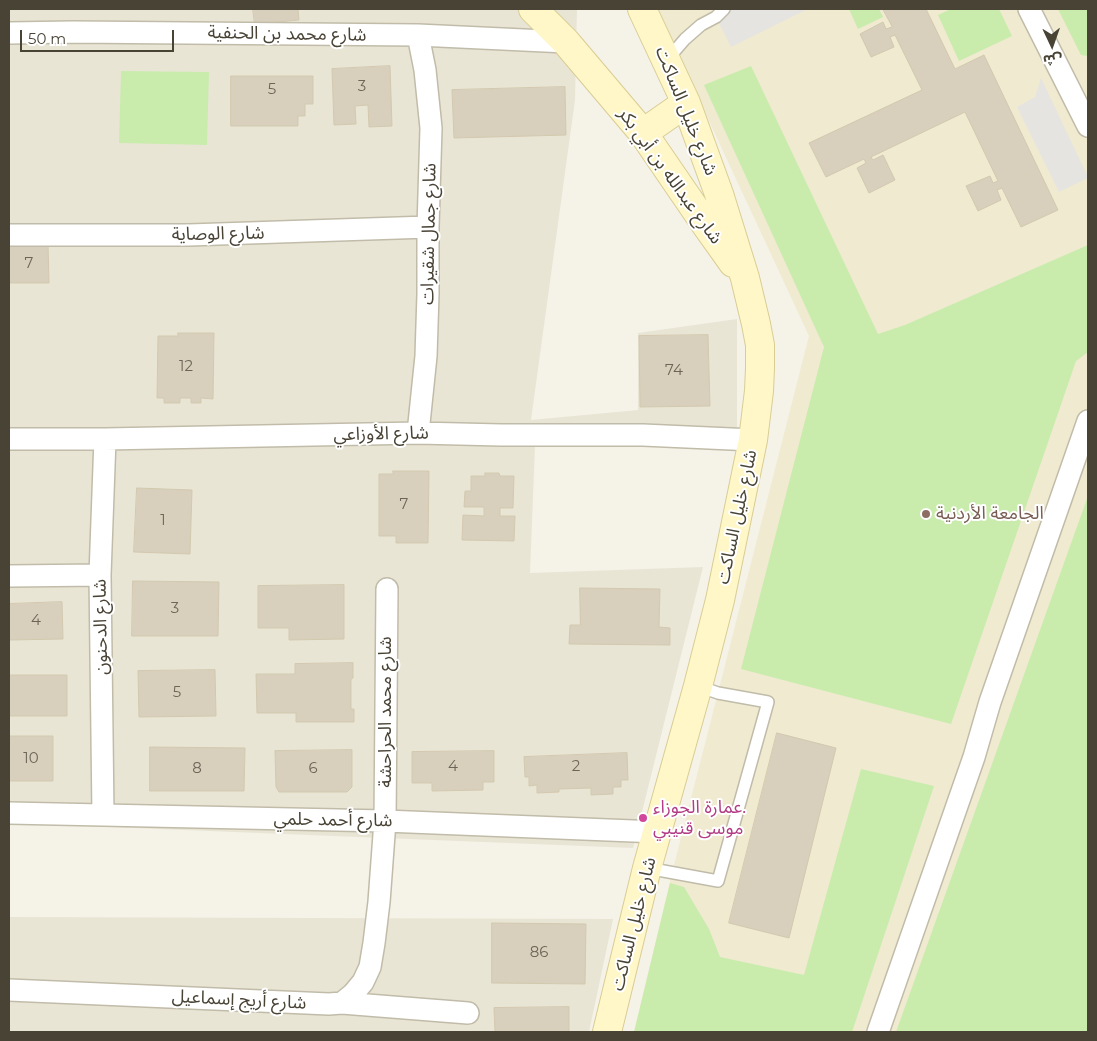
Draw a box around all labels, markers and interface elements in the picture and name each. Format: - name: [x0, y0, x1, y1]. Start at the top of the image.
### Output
- scale bar: [22, 20, 176, 52]
- north arrow: [1027, 20, 1077, 70]
- street label: شارع محمد بن الحنفية: [207, 22, 367, 46]
- text: 50 m: [28, 29, 66, 48]
- street label: شارع خليل الساكت: [650, 43, 722, 179]
- text: ش: [1043, 50, 1063, 69]
- house number: 3: [358, 78, 366, 96]
- house number: 5: [268, 81, 276, 99]
- street label: شارع عبدالله بن أبي بكر: [613, 104, 727, 248]
- street label: شارع جمال شقيرات: [417, 163, 441, 305]
- street label: شارع الوصاية: [171, 222, 265, 246]
- house number: 7: [25, 255, 33, 273]
- house number: 12: [179, 358, 193, 376]
- house number: 74: [665, 362, 683, 380]
- street label: شارع الأوزاعي: [333, 422, 429, 446]
- street label: شارع خليل الساكت: [712, 448, 762, 586]
- house number: 7: [400, 496, 408, 514]
- place label: الجامعة الأردنية: [936, 503, 1044, 525]
- marker: الجامعة الأردنية: [920, 508, 932, 520]
- house number: 1: [160, 512, 166, 530]
- street label: شارع الدحنون: [89, 579, 113, 675]
- house number: 3: [171, 600, 179, 618]
- house number: 4: [31, 612, 41, 630]
- street label: شارع محمد الحراحشة: [375, 636, 397, 788]
- house number: 5: [173, 684, 181, 702]
- house number: 10: [23, 750, 39, 768]
- house number: 4: [448, 758, 458, 776]
- house number: 2: [572, 758, 580, 776]
- house number: 8: [192, 760, 202, 778]
- house number: 6: [308, 760, 318, 778]
- place label: عمارة الجوزاء. موسى قنيبي: [653, 797, 746, 840]
- street label: شارع أحمد حلمي: [273, 808, 393, 832]
- marker: عمارة الجوزاء. موسى قنيبي: [637, 812, 649, 824]
- street label: شارع خليل الساكت: [607, 855, 661, 993]
- house number: 86: [530, 944, 548, 962]
- street label: شارع أريج إسماعيل: [171, 986, 307, 1014]

